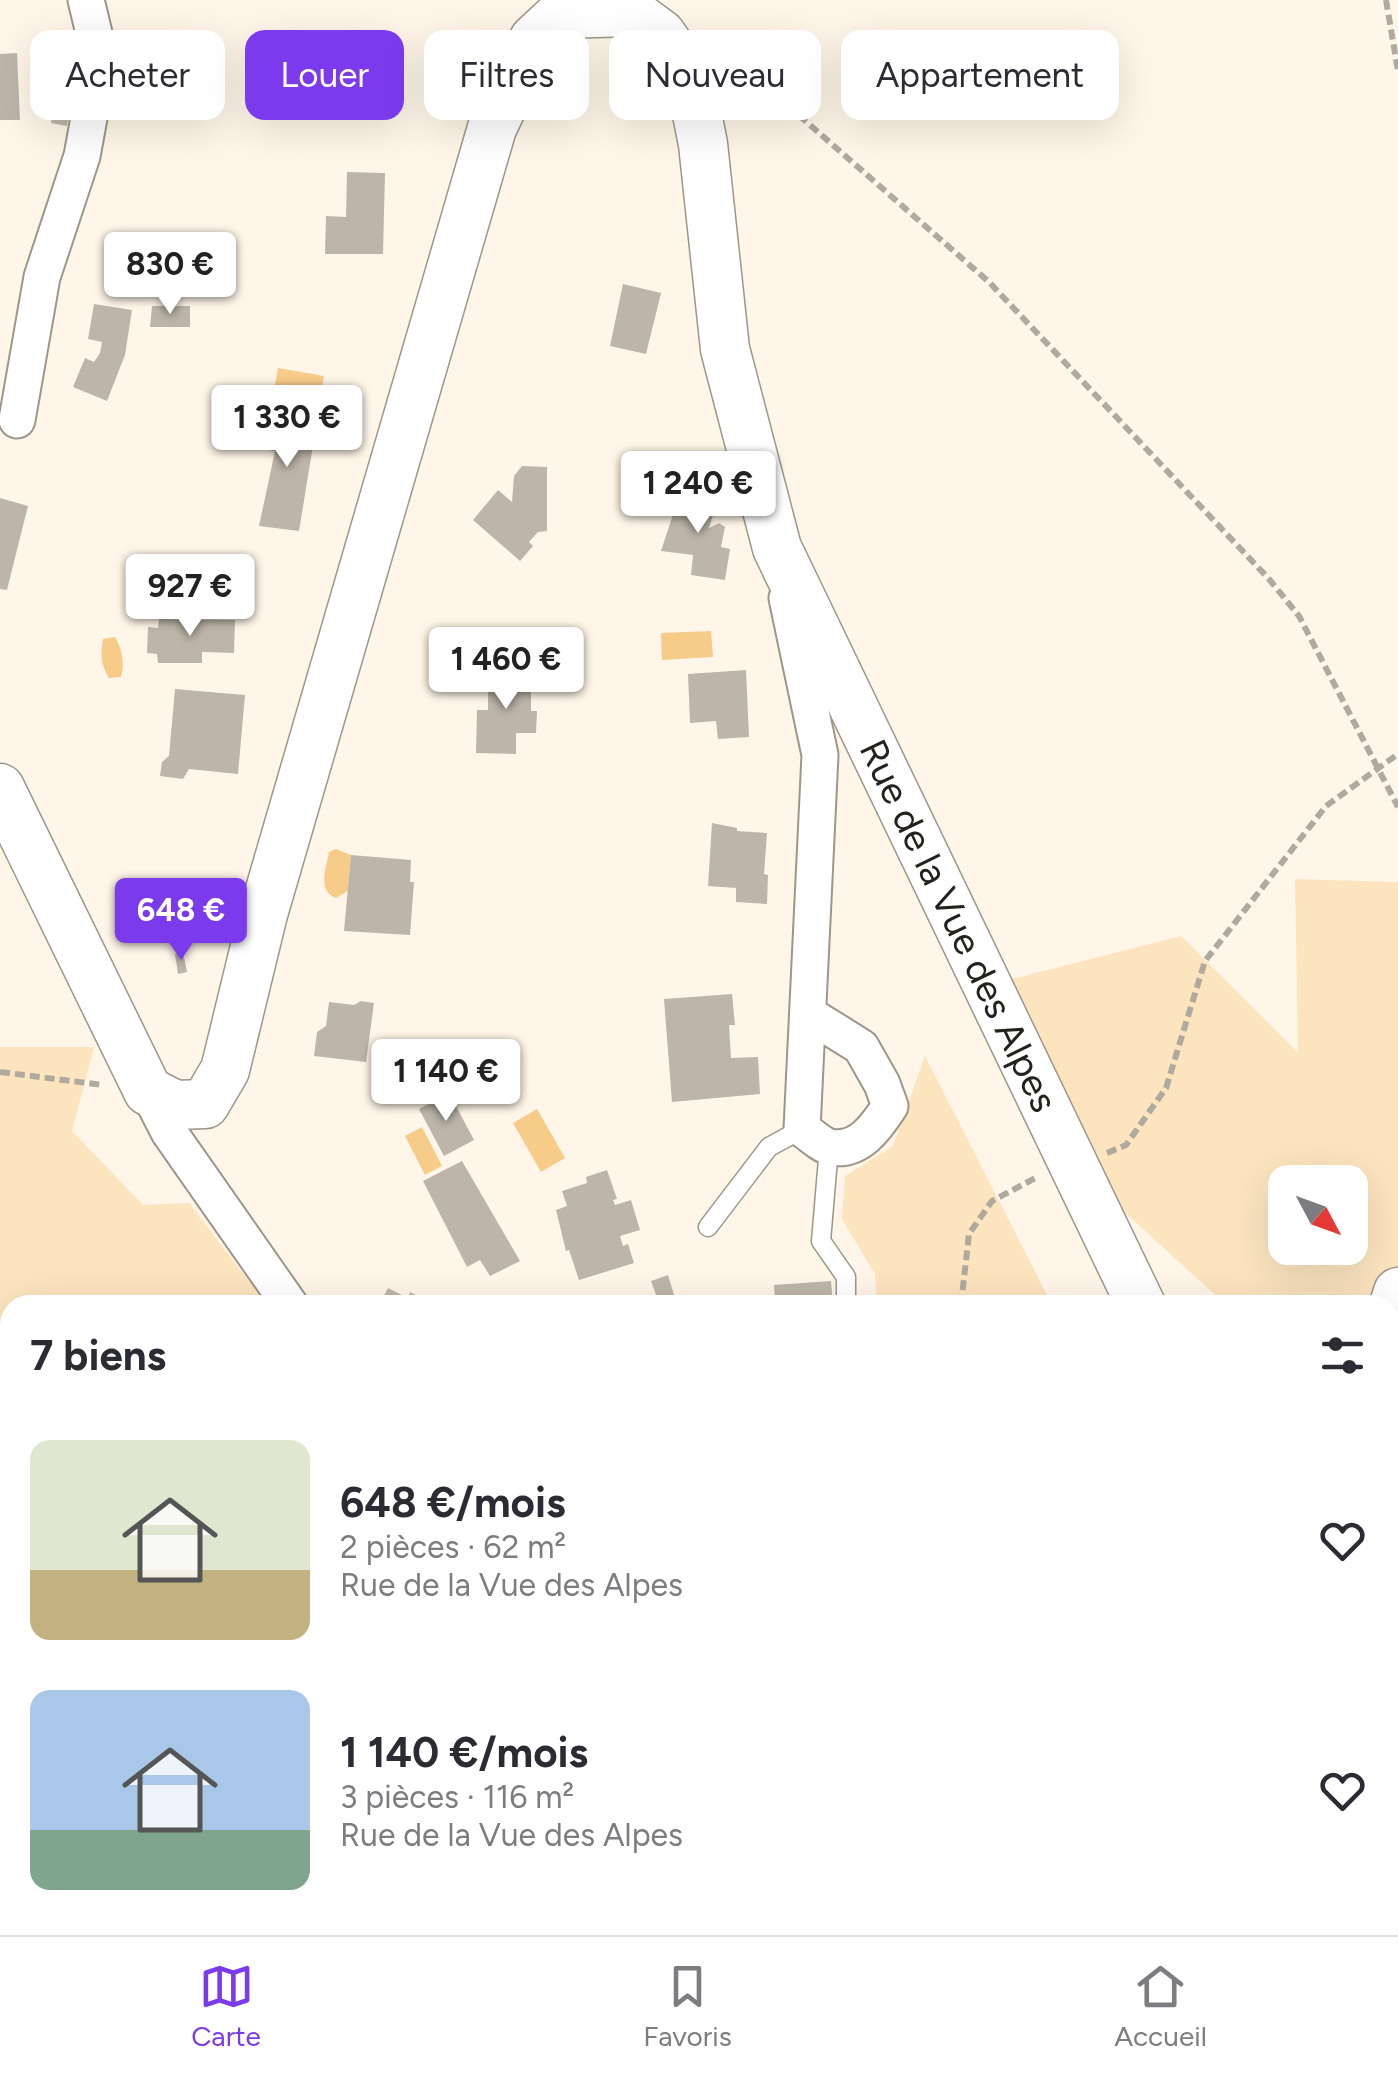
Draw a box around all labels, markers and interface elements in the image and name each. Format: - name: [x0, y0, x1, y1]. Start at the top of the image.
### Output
- chip: Acheter: [30, 30, 225, 120]
- chip: Louer: [245, 30, 404, 120]
- chip: Filtres: [424, 30, 589, 120]
- chip: Nouveau: [609, 30, 821, 120]
- chip: Appartement: [841, 30, 1119, 120]
- pin: 830 €: [100, 232, 240, 317]
- text: 830 €: [126, 245, 214, 283]
- pin: 1 330 €: [195, 385, 379, 470]
- text: 1 330 €: [233, 398, 341, 436]
- pin: 1 240 €: [606, 451, 790, 536]
- text: 1 240 €: [643, 464, 753, 502]
- pin: 927 €: [120, 554, 260, 639]
- text: 927 €: [148, 567, 232, 605]
- pin: 1 460 €: [414, 627, 598, 712]
- text: 1 460 €: [451, 640, 561, 678]
- street label: Rue de la Vue des Alpes: [850, 732, 1068, 1119]
- pin: 648 €: [111, 878, 251, 963]
- text: 648 €: [137, 891, 225, 929]
- pin: 1 140 €: [354, 1039, 538, 1124]
- text: 1 140 €: [393, 1052, 499, 1090]
- north arrow: [1268, 1165, 1368, 1265]
- map controls: [1268, 1165, 1368, 1265]
- icon: filters: [1315, 1328, 1370, 1383]
- text: 7 biens: [30, 1330, 166, 1381]
- text: 648 €/mois: [340, 1477, 566, 1528]
- icon: home: [110, 1480, 230, 1600]
- icon: heart: [1315, 1513, 1370, 1568]
- text: 2 pièces · 62 m²: [340, 1528, 566, 1566]
- text: Rue de la Vue des Alpes: [340, 1566, 683, 1604]
- text: 1 140 €/mois: [340, 1727, 588, 1778]
- icon: home: [110, 1730, 230, 1850]
- icon: heart: [1315, 1763, 1370, 1818]
- text: 3 pièces · 116 m²: [340, 1778, 574, 1816]
- text: Rue de la Vue des Alpes: [340, 1816, 683, 1854]
- tab: Carte: [191, 1959, 261, 2053]
- tab: Favoris: [643, 1959, 732, 2053]
- tab: Accueil: [1114, 1959, 1207, 2053]

